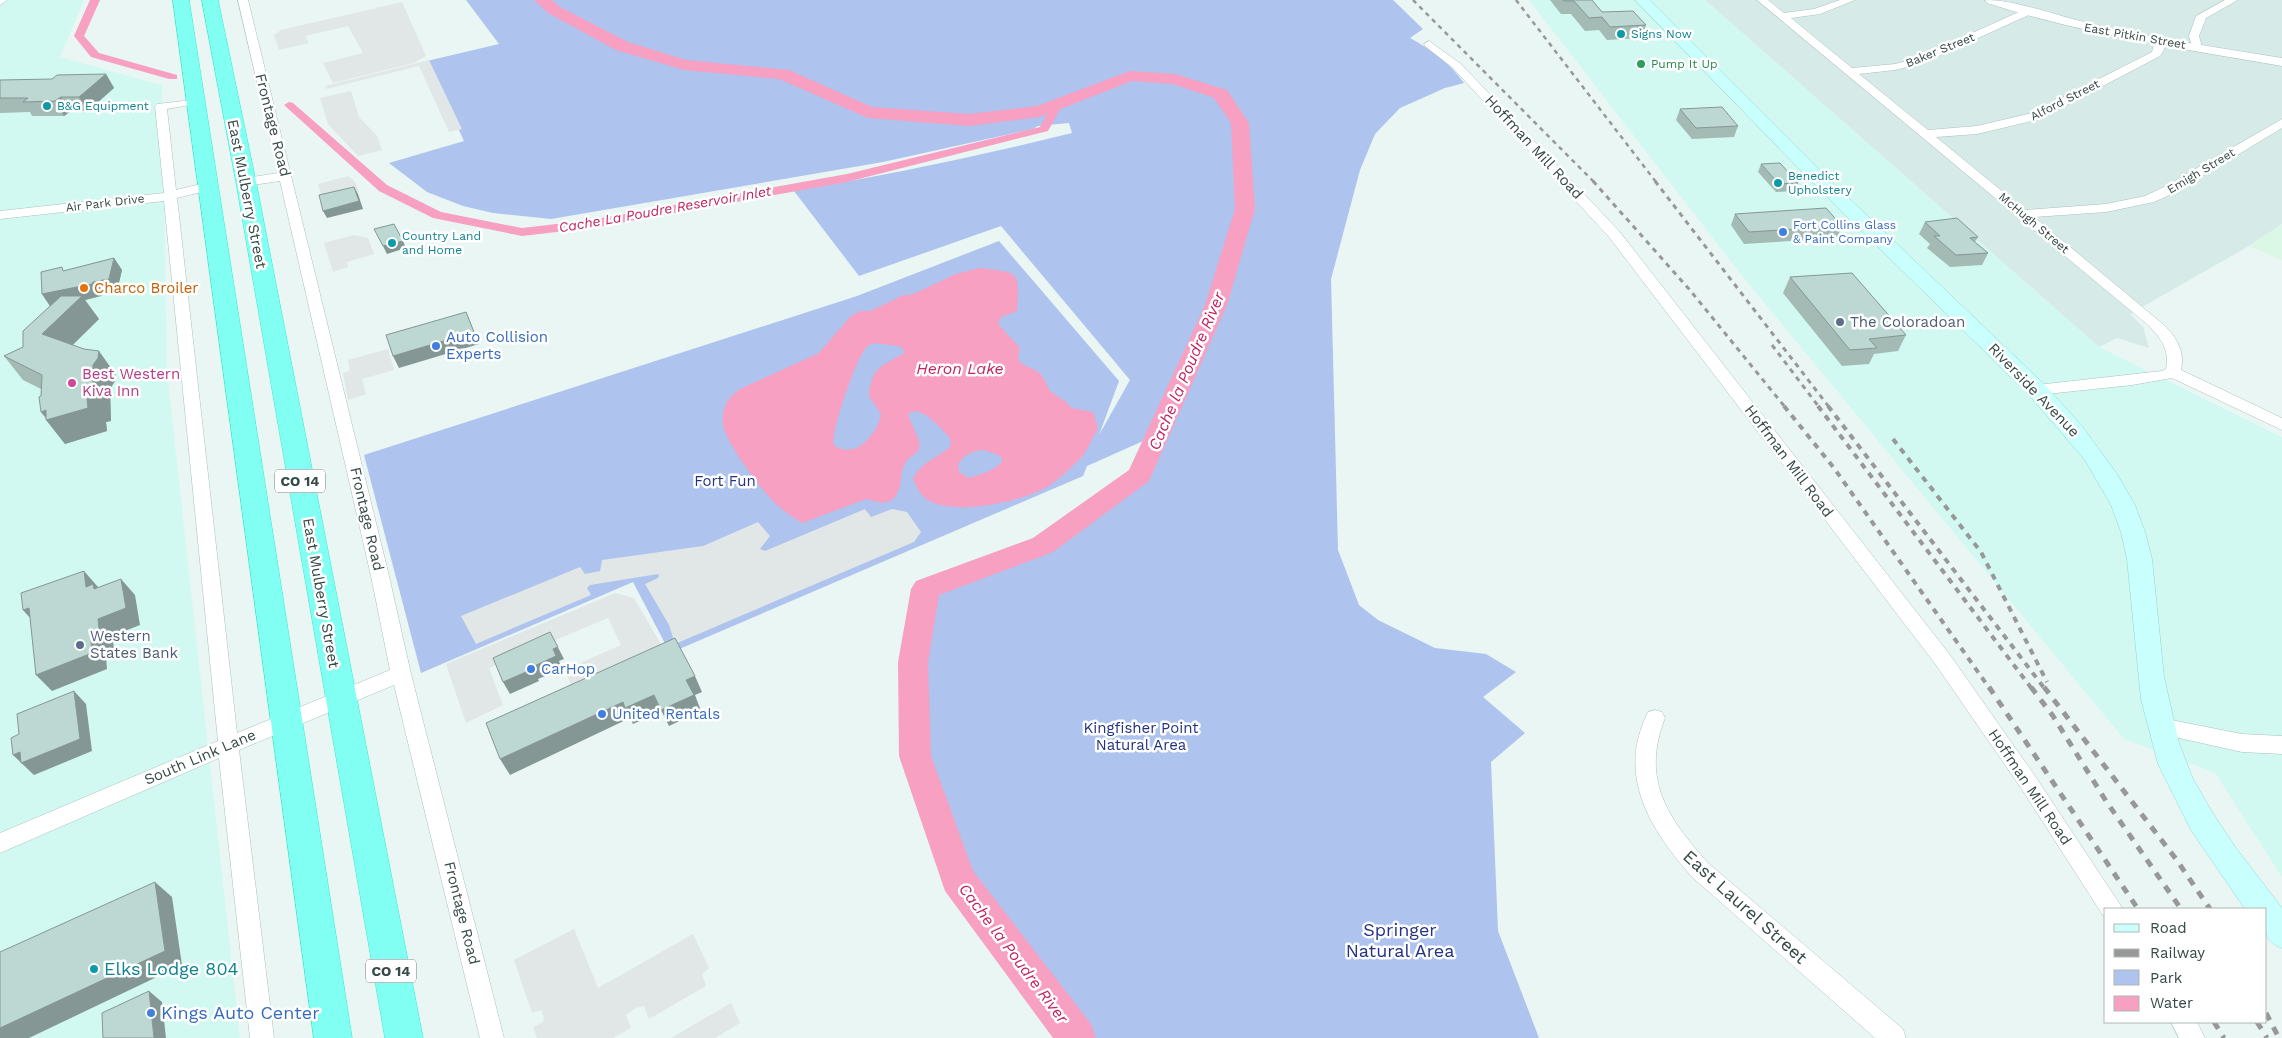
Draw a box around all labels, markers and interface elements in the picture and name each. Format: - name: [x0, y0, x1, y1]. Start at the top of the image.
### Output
- street label: East Pitkin Street: [2083, 20, 2187, 52]
- place label: Signs Now: [1631, 27, 1692, 41]
- marker: Signs Now: [1615, 28, 1627, 40]
- street label: Baker Street: [1904, 30, 1976, 70]
- place label: Pump It Up: [1651, 57, 1717, 71]
- marker: Pump It Up: [1635, 58, 1647, 70]
- street label: Frontage Road: [251, 72, 295, 178]
- street label: Alford Street: [2028, 77, 2102, 123]
- street label: Hoffman Mill Road: [1481, 91, 1587, 203]
- place label: B&G Equipment: [57, 99, 149, 113]
- marker: B&G Equipment: [41, 100, 53, 112]
- street label: East Mulberry Street: [224, 118, 270, 271]
- street label: Emigh Street: [2165, 145, 2237, 197]
- place label: Benedict Upholstery: [1788, 169, 1852, 197]
- marker: Benedict Upholstery: [1772, 177, 1784, 189]
- water label: Cache La Poudre Reservoir Inlet: [558, 182, 773, 236]
- street label: McHugh Street: [1996, 190, 2072, 256]
- street label: Air Park Drive: [65, 191, 145, 215]
- place label: Fort Collins Glass & Paint Company: [1793, 218, 1896, 246]
- marker: Fort Collins Glass & Paint Company: [1777, 226, 1789, 238]
- place label: Country Land and Home: [402, 229, 481, 257]
- marker: Country Land and Home: [386, 237, 398, 249]
- place label: Charco Broiler: [94, 279, 199, 297]
- marker: Charco Broiler: [78, 282, 90, 294]
- water label: Cache la Poudre River: [1145, 289, 1229, 453]
- place label: The Coloradoan: [1850, 313, 1965, 331]
- marker: The Coloradoan: [1834, 316, 1846, 328]
- place label: Auto Collision Experts: [446, 328, 548, 363]
- street label: Riverside Avenue: [1985, 339, 2083, 441]
- marker: Auto Collision Experts: [430, 340, 442, 352]
- water label: Heron Lake: [916, 359, 1004, 378]
- place label: Best Western Kiva Inn: [82, 365, 180, 400]
- marker: Best Western Kiva Inn: [66, 377, 78, 389]
- street label: Hoffman Mill Road: [1741, 401, 1837, 521]
- street label: Frontage Road: [346, 465, 388, 573]
- road number: CO 14: [275, 470, 325, 492]
- park label: Fort Fun: [694, 472, 756, 490]
- street label: East Mulberry Street: [299, 517, 343, 670]
- place label: Western States Bank: [90, 627, 179, 662]
- marker: Western States Bank: [74, 639, 86, 651]
- place label: CarHop: [541, 660, 595, 678]
- marker: CarHop: [525, 663, 537, 675]
- place label: United Rentals: [612, 705, 720, 723]
- marker: United Rentals: [596, 708, 608, 720]
- park label: Kingfisher Point Natural Area: [1083, 719, 1199, 754]
- street label: South Link Lane: [141, 725, 259, 789]
- street label: Hoffman Mill Road: [1985, 726, 2075, 848]
- street label: East Laurel Street: [1679, 845, 1812, 968]
- street label: Frontage Road: [440, 860, 484, 966]
- water label: Cache la Poudre River: [955, 880, 1073, 1027]
- legend: [2104, 908, 2267, 1023]
- park label: Springer Natural Area: [1346, 919, 1454, 961]
- text: Road: [2150, 919, 2187, 937]
- text: Railway: [2150, 944, 2205, 962]
- place label: Elks Lodge 804: [104, 958, 239, 979]
- road number: CO 14: [366, 959, 416, 982]
- marker: Elks Lodge 804: [88, 963, 100, 975]
- text: Park: [2150, 969, 2183, 987]
- text: Water: [2150, 994, 2193, 1012]
- place label: Kings Auto Center: [161, 1002, 320, 1023]
- marker: Kings Auto Center: [145, 1007, 157, 1019]

